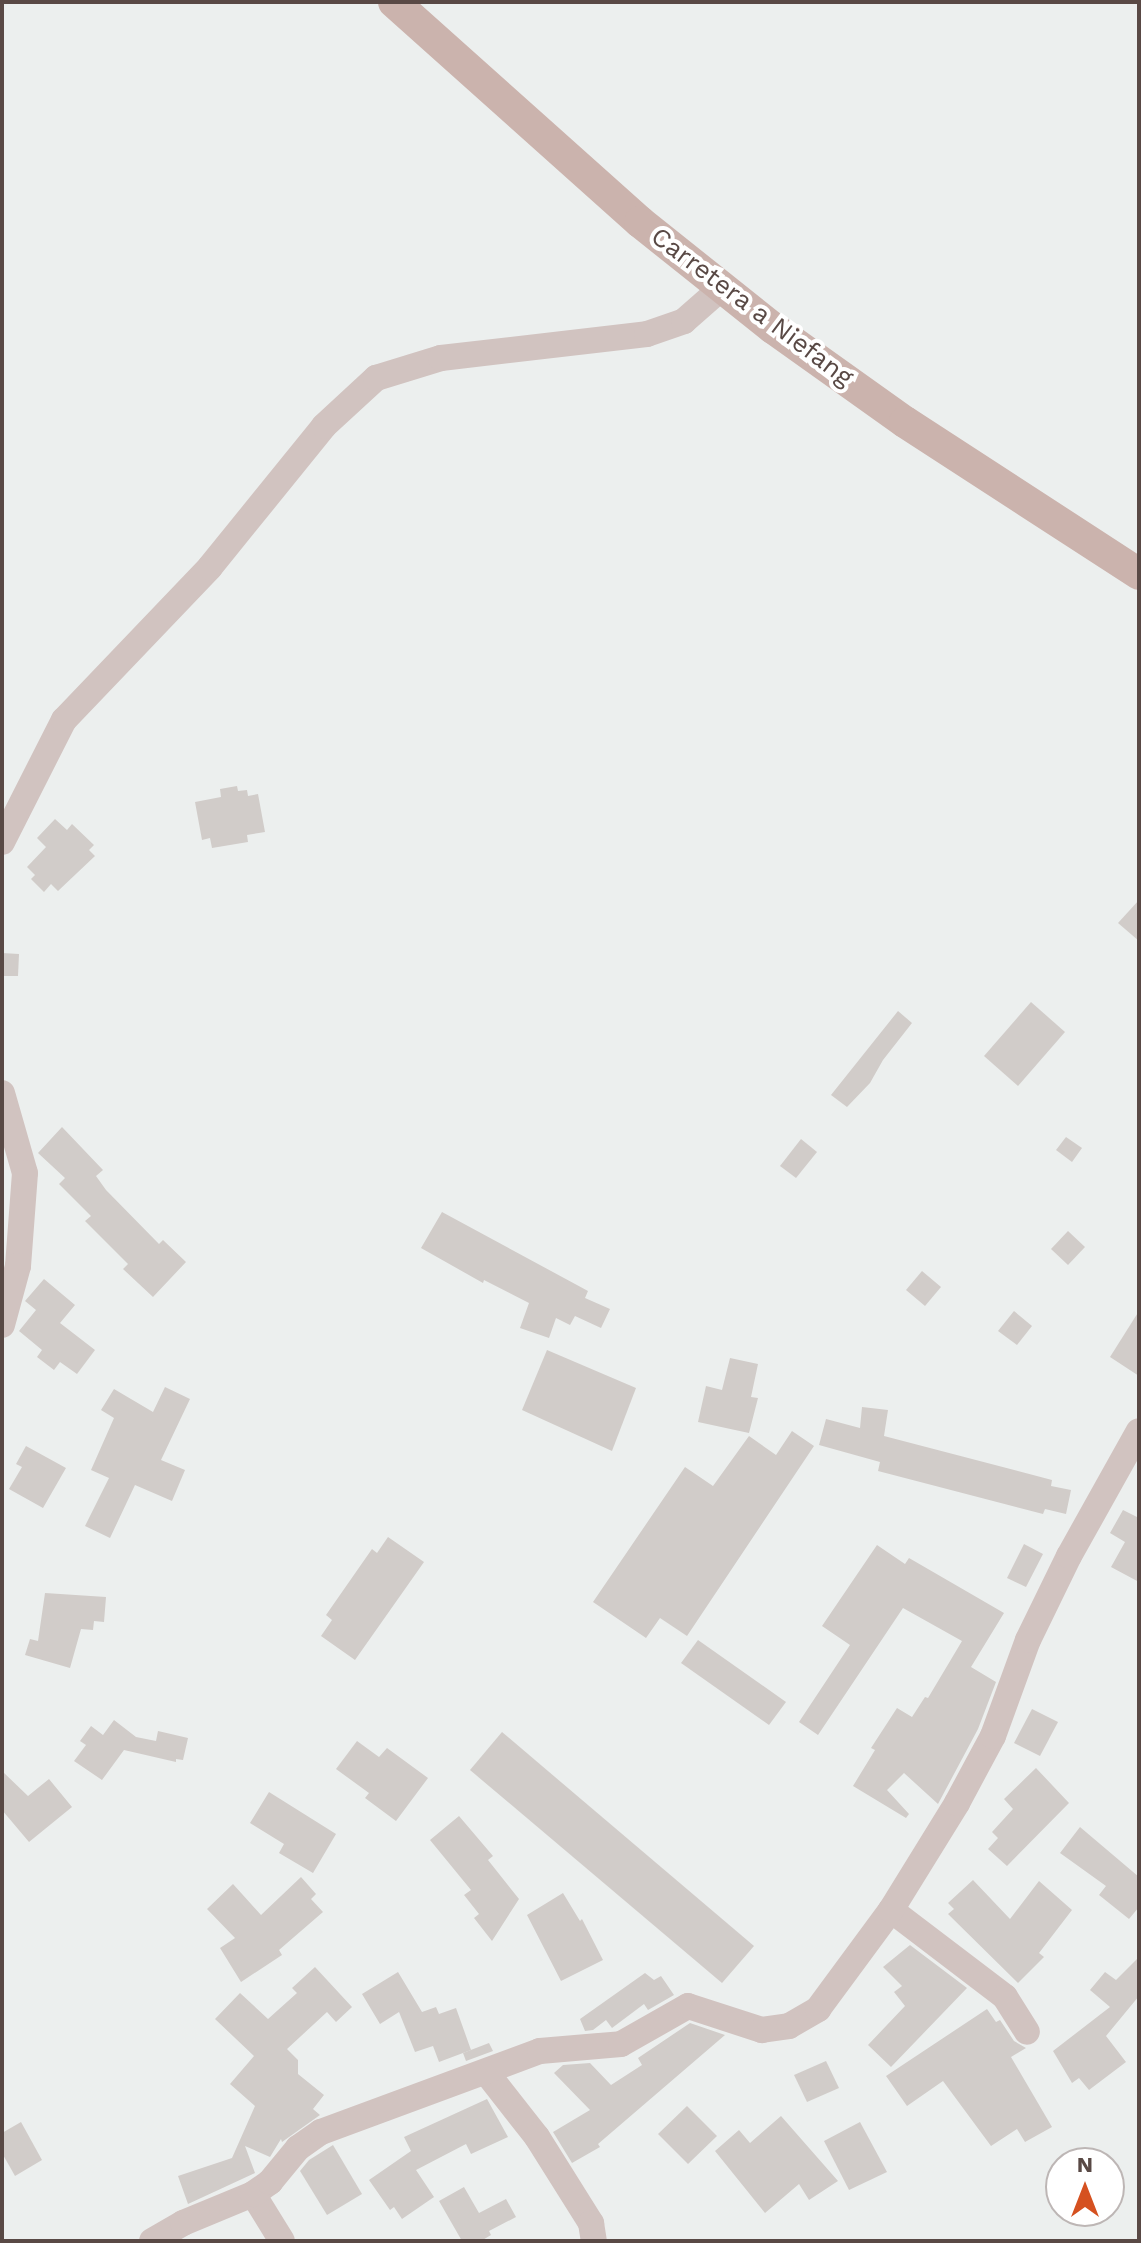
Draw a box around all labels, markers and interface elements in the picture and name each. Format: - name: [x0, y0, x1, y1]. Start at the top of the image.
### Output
- street label: Carretera a Niefang: [644, 220, 860, 394]
- north arrow: [1045, 2147, 1125, 2227]
- text: N: [1077, 2152, 1093, 2177]

